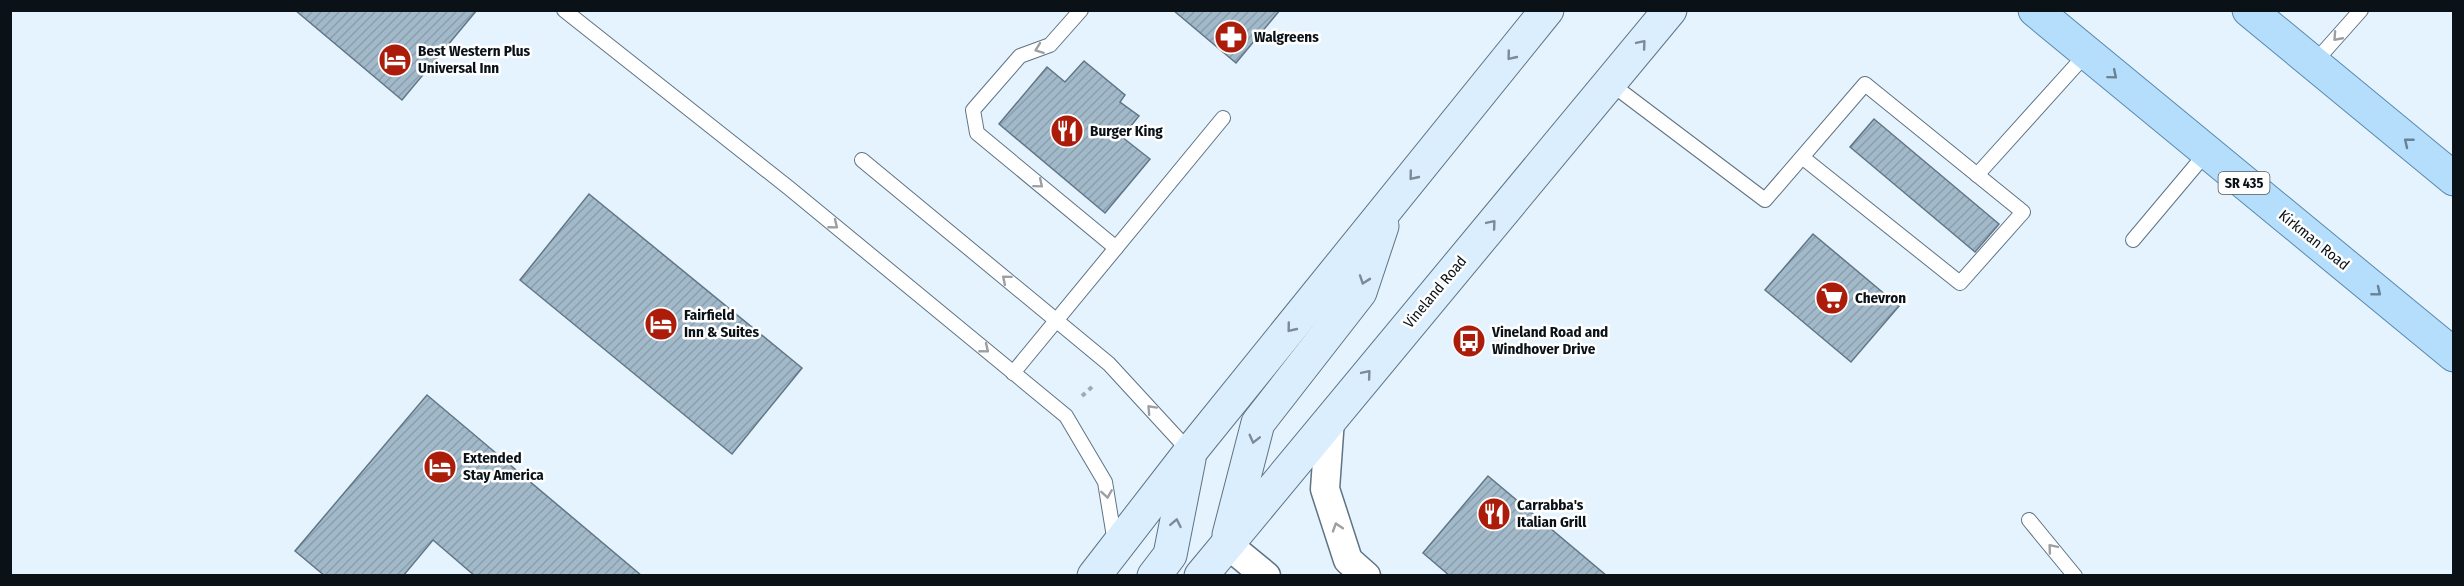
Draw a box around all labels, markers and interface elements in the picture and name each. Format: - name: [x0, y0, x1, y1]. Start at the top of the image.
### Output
- pharmacy icon: Walgreens: [1213, 19, 1249, 55]
- place label: Walgreens: [1254, 28, 1319, 46]
- one-way arrow: [2333, 30, 2344, 41]
- one-way arrow: [1635, 40, 1646, 51]
- hotel icon: Best Western Plus Universal Inn: [377, 42, 413, 78]
- place label: Best Western Plus Universal Inn: [418, 42, 531, 77]
- one-way arrow: [1034, 42, 1045, 55]
- one-way arrow: [1507, 49, 1518, 60]
- one-way arrow: [2106, 67, 2117, 78]
- restaurant icon: Burger King: [1049, 113, 1085, 149]
- place label: Burger King: [1090, 122, 1163, 140]
- one-way arrow: [2404, 138, 2415, 149]
- one-way arrow: [1410, 169, 1421, 180]
- road number: SR 435: [2218, 172, 2270, 194]
- one-way arrow: [1032, 177, 1043, 188]
- street label: Kirkman Road: [2275, 206, 2353, 274]
- one-way arrow: [827, 218, 838, 229]
- one-way arrow: [1485, 220, 1496, 231]
- street label: Vineland Road: [1400, 252, 1470, 332]
- one-way arrow: [1358, 274, 1371, 285]
- one-way arrow: [1002, 275, 1013, 286]
- supermarket icon: Chevron: [1814, 280, 1850, 316]
- one-way arrow: [2370, 285, 2381, 296]
- place label: Chevron: [1855, 289, 1906, 307]
- hotel icon: Fairfield Inn & Suites: [643, 306, 679, 342]
- place label: Fairfield Inn & Suites: [684, 306, 759, 341]
- one-way arrow: [1287, 321, 1298, 332]
- bus stop icon: Vineland Road and Windhover Drive: [1451, 323, 1487, 359]
- place label: Vineland Road and Windhover Drive: [1491, 323, 1608, 358]
- one-way arrow: [978, 341, 989, 352]
- one-way arrow: [1360, 370, 1371, 381]
- one-way arrow: [1147, 405, 1158, 415]
- one-way arrow: [1249, 433, 1261, 444]
- hotel icon: Extended Stay America: [422, 449, 458, 485]
- place label: Extended Stay America: [463, 449, 544, 484]
- one-way arrow: [1101, 490, 1113, 499]
- restaurant icon: Carrabba's Italian Grill: [1476, 496, 1512, 532]
- place label: Carrabba's Italian Grill: [1517, 496, 1587, 531]
- one-way arrow: [1169, 519, 1182, 529]
- one-way arrow: [1332, 522, 1344, 533]
- one-way arrow: [2048, 544, 2059, 555]

